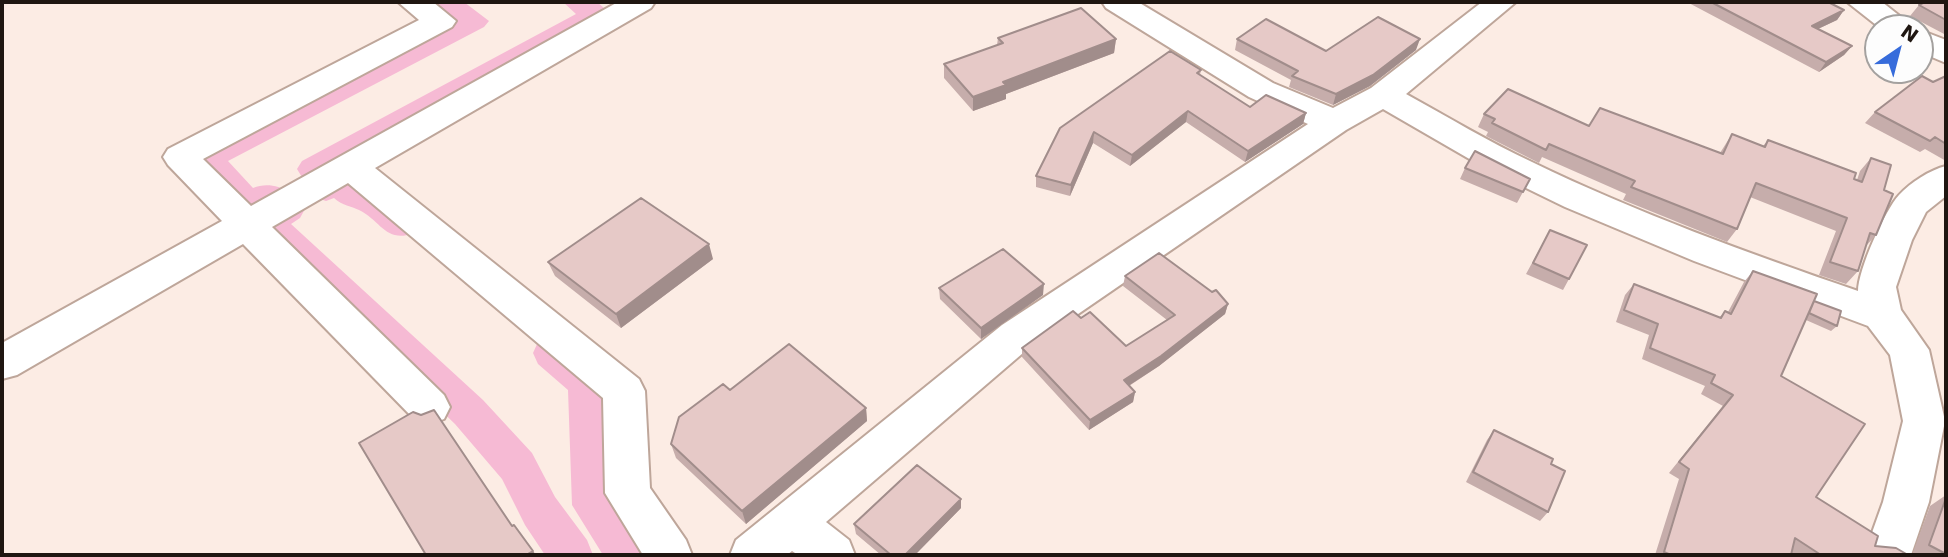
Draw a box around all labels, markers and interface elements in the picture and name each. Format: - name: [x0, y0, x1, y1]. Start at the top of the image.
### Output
- north arrow: [1864, 14, 1934, 84]
- text: N: [1897, 20, 1923, 47]

